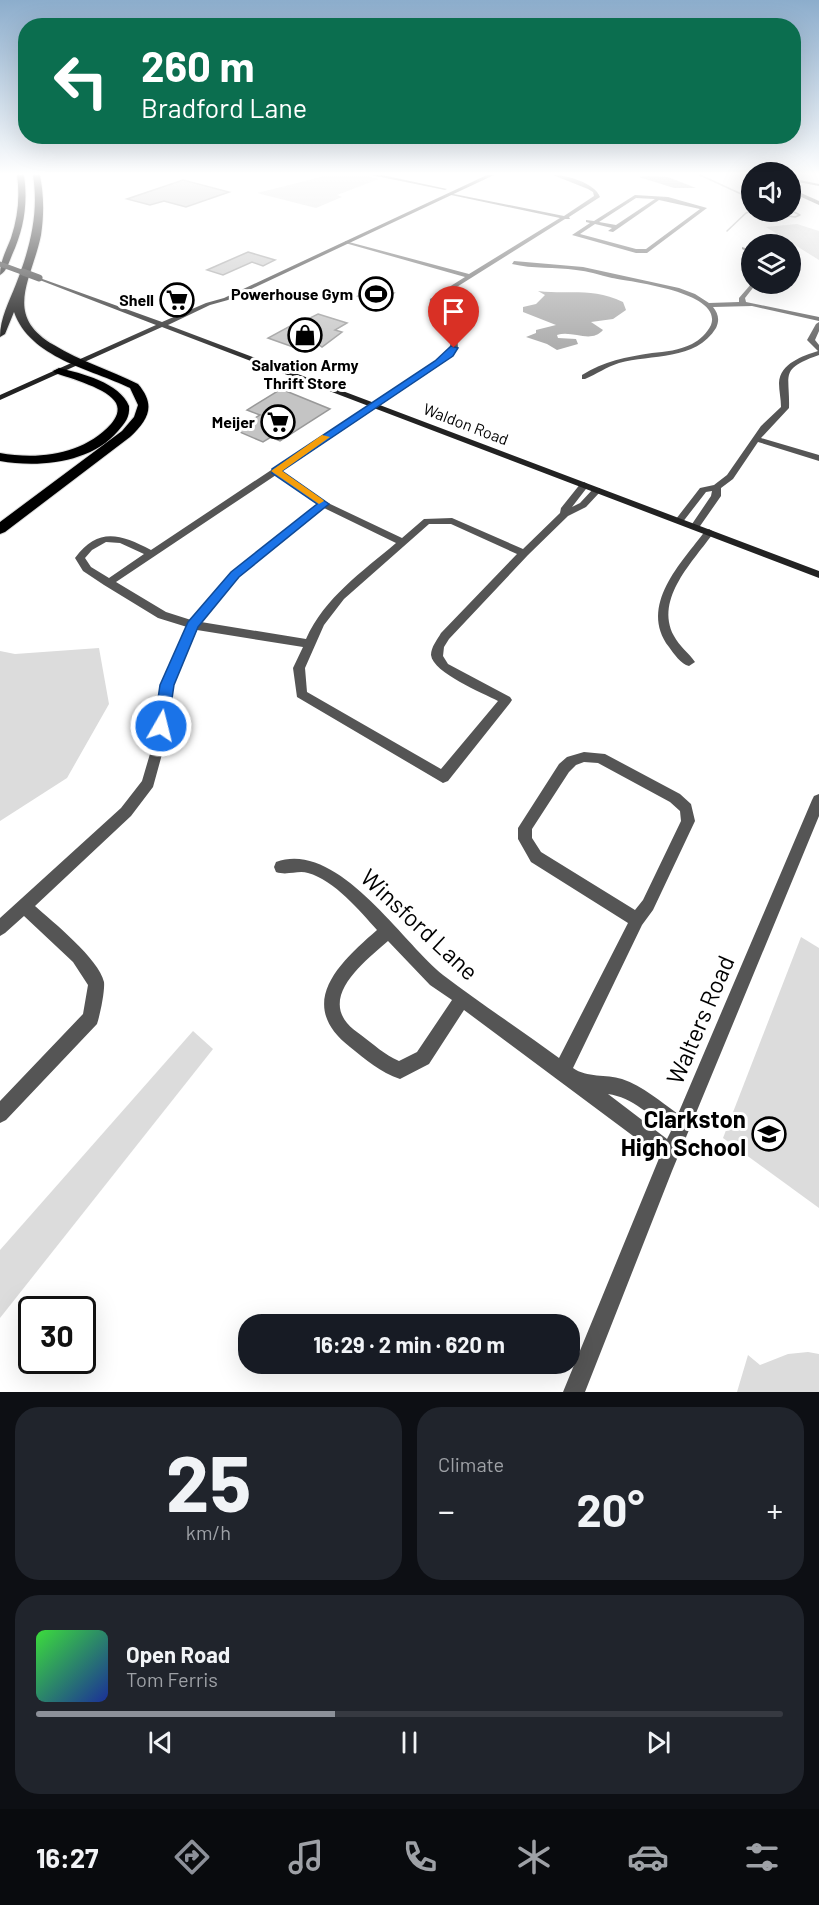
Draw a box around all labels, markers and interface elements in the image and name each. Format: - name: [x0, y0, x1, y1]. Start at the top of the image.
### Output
- text: 260 m: [141, 40, 254, 90]
- icon: left: [42, 42, 120, 120]
- text: Bradford Lane: [141, 91, 307, 123]
- map controls: [741, 162, 801, 294]
- button: sound: [741, 162, 801, 222]
- button: layers: [741, 234, 801, 294]
- sports icon: Powerhouse Gym: [358, 276, 394, 312]
- supermarket icon: Shell: [159, 282, 195, 318]
- place label: Powerhouse Gym: [231, 284, 353, 303]
- pin: [428, 286, 479, 348]
- place label: Shell: [119, 290, 154, 309]
- icon: arrive: [437, 295, 470, 328]
- shop icon: Salvation Army Thrift Store: [287, 317, 323, 353]
- place label: Salvation Army Thrift Store: [252, 355, 358, 392]
- street label: Waldon Road: [421, 399, 511, 448]
- supermarket icon: Meijer: [260, 404, 296, 440]
- place label: Meijer: [212, 412, 255, 431]
- position arrow: [129, 694, 193, 758]
- street label: Winsford Lane: [355, 862, 485, 986]
- street label: Walters Road: [660, 951, 740, 1088]
- place label: Clarkston High School: [621, 1104, 746, 1161]
- school or university icon: Clarkston High School: [751, 1116, 787, 1152]
- speed limit sign: 30: [18, 1296, 96, 1374]
- text: 16:29 · 2 min · 620 m: [313, 1331, 505, 1357]
- text: 25: [166, 1434, 251, 1528]
- text: Climate: [438, 1452, 504, 1476]
- text: 20°: [577, 1482, 644, 1536]
- text: −: [438, 1490, 455, 1530]
- text: +: [767, 1490, 783, 1530]
- text: km/h: [186, 1520, 231, 1544]
- text: Open Road: [126, 1641, 230, 1667]
- text: Tom Ferris: [126, 1667, 218, 1691]
- icon: previous: [144, 1726, 177, 1759]
- icon: pause: [393, 1726, 426, 1759]
- icon: next: [642, 1726, 675, 1759]
- icon: directions: [171, 1836, 213, 1878]
- icon: music: [285, 1836, 327, 1878]
- icon: phone: [399, 1836, 441, 1878]
- icon: climate: [513, 1836, 555, 1878]
- icon: car: [627, 1836, 669, 1878]
- icon: filters: [741, 1836, 783, 1878]
- text: 16:27: [36, 1841, 98, 1873]

